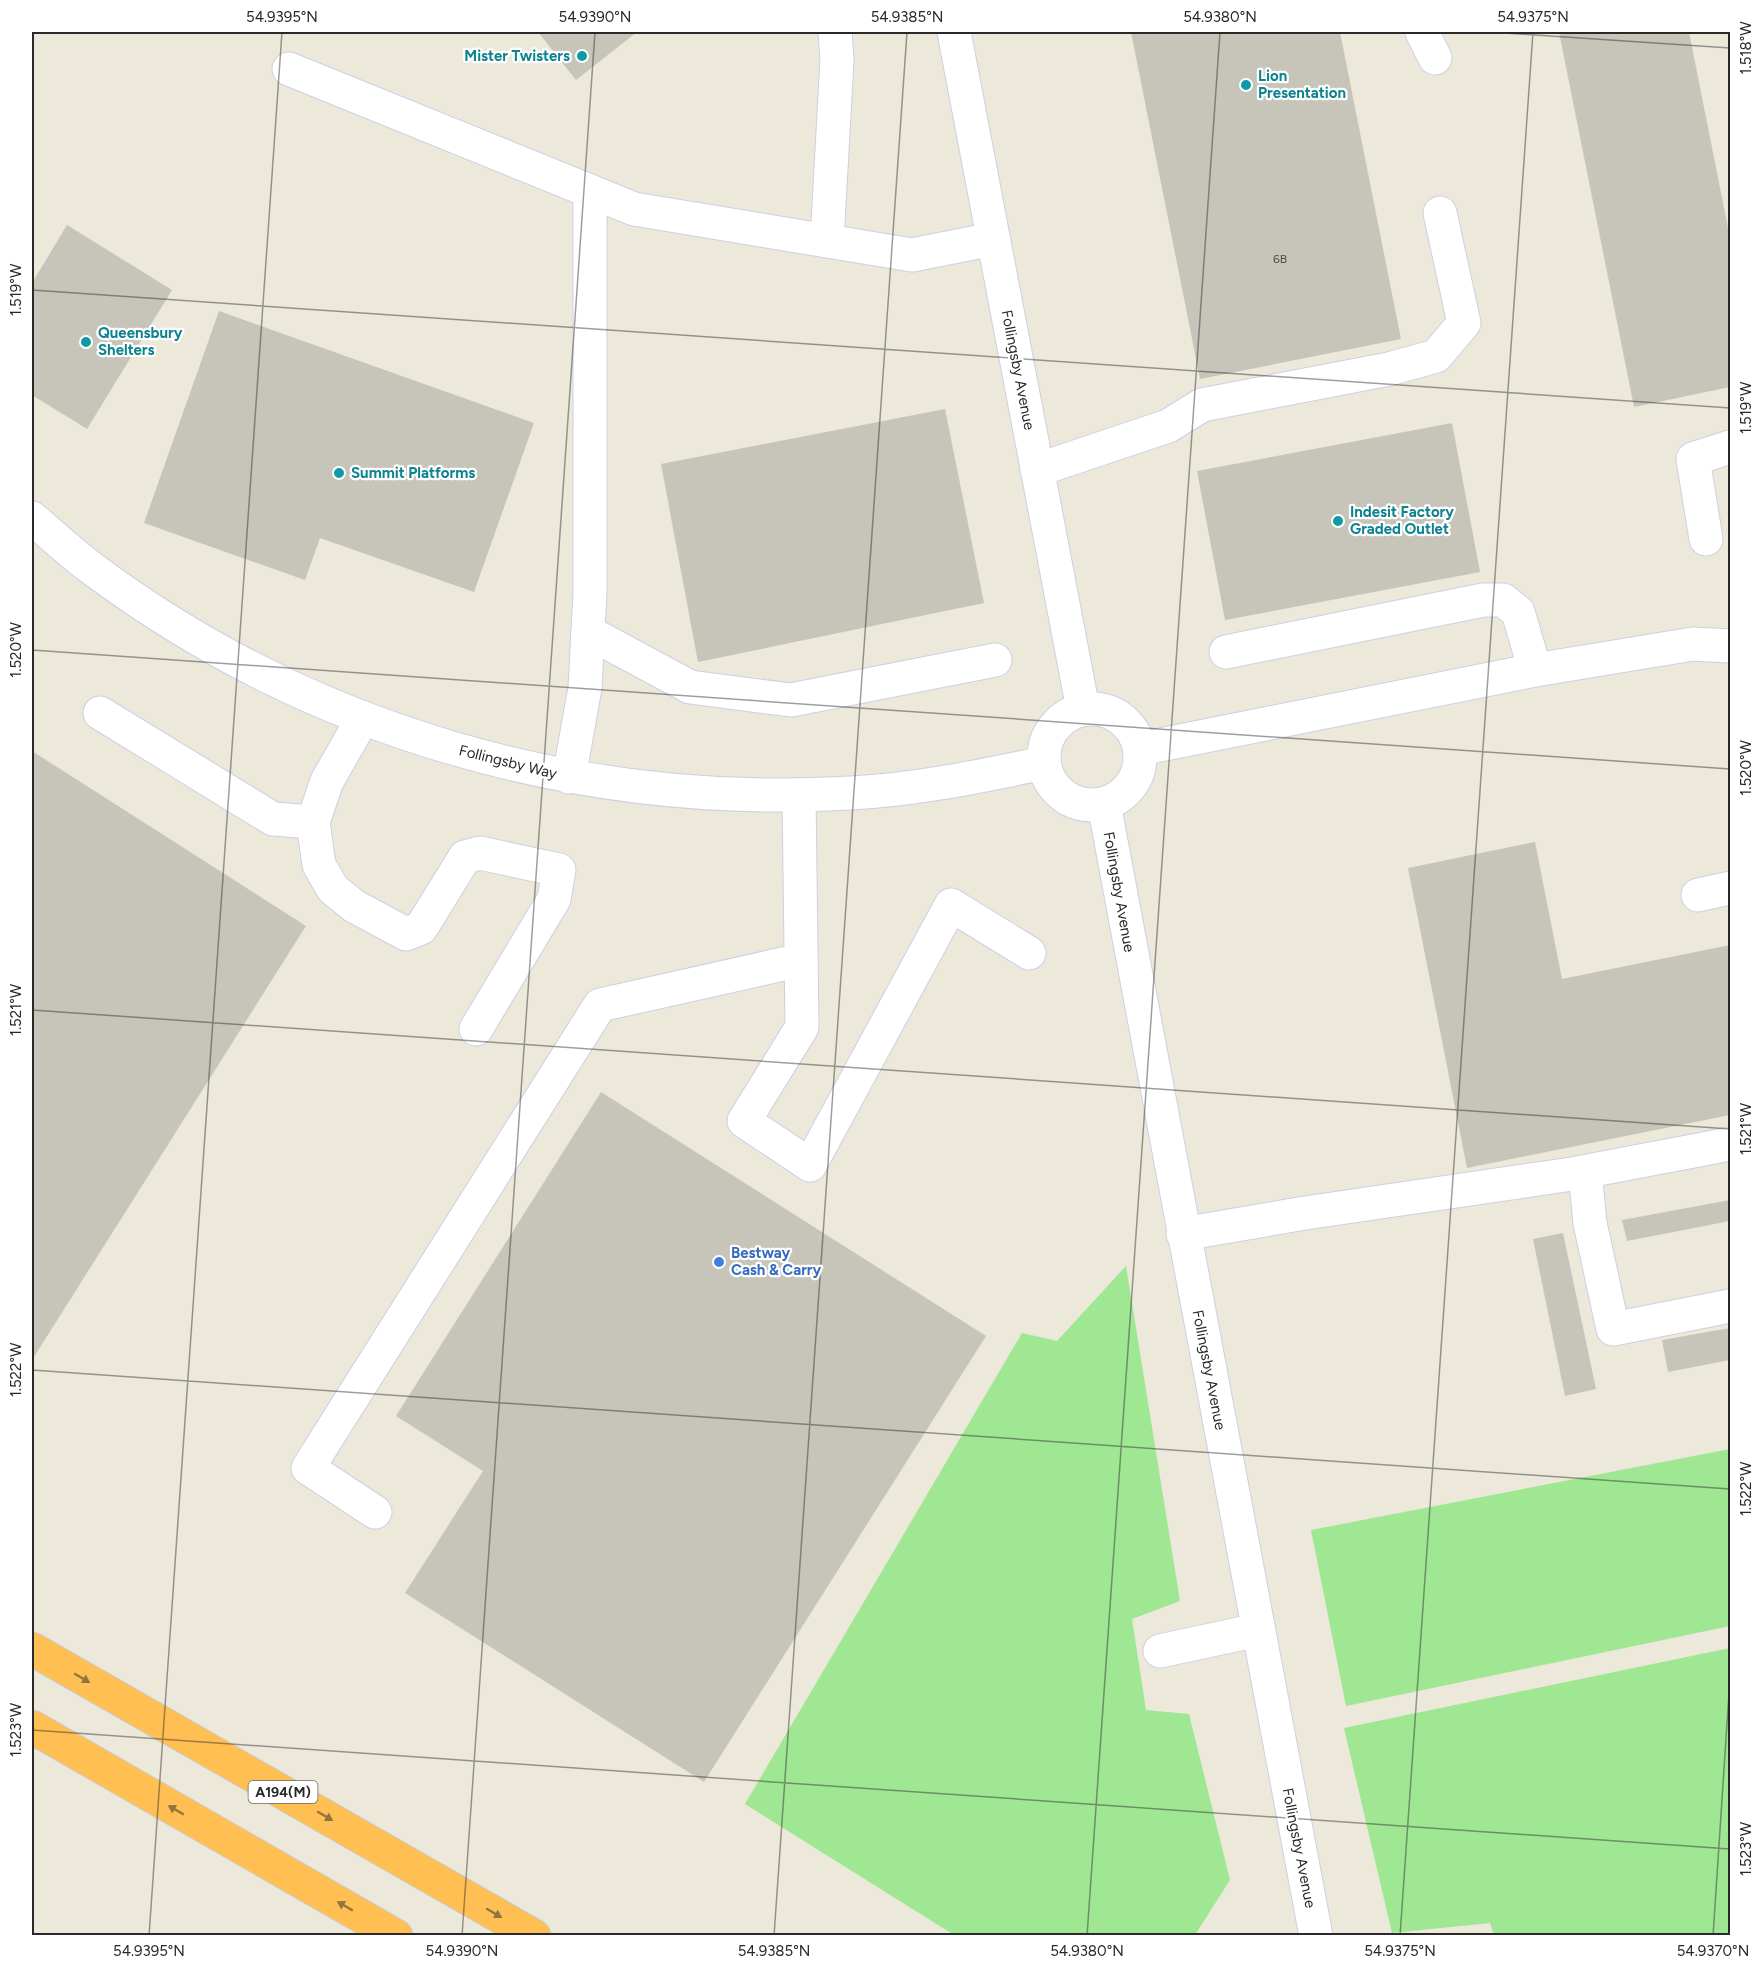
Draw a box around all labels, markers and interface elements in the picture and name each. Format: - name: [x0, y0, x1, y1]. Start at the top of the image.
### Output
- text: 54.9395°N: [246, 8, 318, 26]
- text: 54.9390°N: [559, 8, 631, 26]
- text: 54.9385°N: [871, 8, 943, 26]
- text: 54.9380°N: [1183, 8, 1257, 26]
- text: 54.9375°N: [1497, 8, 1569, 26]
- text: 1.518°W: [1737, 21, 1755, 75]
- place label: Mister Twisters: [464, 47, 570, 65]
- marker: Mister Twisters: [575, 49, 589, 63]
- place label: Lion Presentation: [1258, 67, 1346, 102]
- marker: Lion Presentation: [1239, 78, 1253, 92]
- house number: 6B: [1273, 252, 1287, 266]
- text: 1.519°W: [7, 263, 25, 316]
- street label: Follingsby Avenue: [998, 308, 1038, 432]
- place label: Queensbury Shelters: [98, 324, 183, 359]
- marker: Queensbury Shelters: [79, 335, 93, 349]
- text: 1.519°W: [1737, 381, 1755, 434]
- place label: Summit Platforms: [351, 464, 475, 482]
- marker: Summit Platforms: [332, 466, 346, 480]
- place label: Indesit Factory Graded Outlet: [1350, 503, 1454, 538]
- marker: Indesit Factory Graded Outlet: [1331, 514, 1345, 528]
- text: 1.520°W: [7, 621, 25, 678]
- text: 1.520°W: [1737, 739, 1755, 796]
- street label: Follingsby Way: [457, 741, 559, 783]
- street label: Follingsby Avenue: [1100, 830, 1138, 954]
- text: 1.521°W: [7, 983, 25, 1036]
- text: 1.521°W: [1737, 1102, 1755, 1155]
- place label: Bestway Cash & Carry: [731, 1244, 821, 1279]
- marker: Bestway Cash & Carry: [712, 1255, 726, 1269]
- street label: Follingsby Avenue: [1189, 1308, 1229, 1432]
- text: 1.522°W: [7, 1342, 25, 1397]
- text: 1.522°W: [1737, 1461, 1755, 1516]
- one-way arrow: [74, 1673, 91, 1683]
- text: 1.523°W: [7, 1702, 25, 1757]
- road number: A194(M): [248, 1781, 318, 1803]
- street label: Follingsby Avenue: [1279, 1786, 1319, 1910]
- one-way arrow: [168, 1804, 184, 1815]
- one-way arrow: [316, 1811, 333, 1821]
- text: 1.523°W: [1737, 1821, 1755, 1876]
- one-way arrow: [337, 1901, 353, 1912]
- one-way arrow: [486, 1908, 503, 1918]
- text: 54.9395°N: [113, 1942, 185, 1960]
- text: 54.9390°N: [426, 1942, 498, 1960]
- text: 54.9385°N: [738, 1942, 810, 1960]
- text: 54.9380°N: [1050, 1942, 1124, 1960]
- text: 54.9375°N: [1364, 1942, 1436, 1960]
- text: 54.9370°N: [1677, 1942, 1749, 1960]

